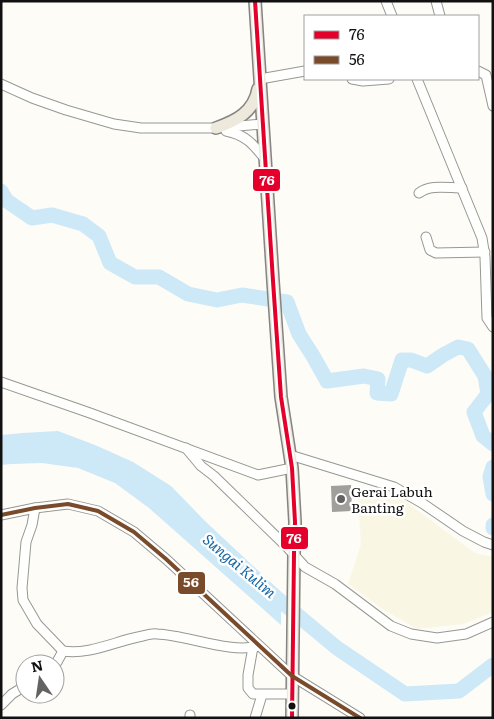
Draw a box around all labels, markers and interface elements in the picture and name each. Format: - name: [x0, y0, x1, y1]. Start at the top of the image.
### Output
- legend: [304, 15, 479, 80]
- text: 76: [349, 22, 365, 45]
- text: 56: [349, 47, 365, 70]
- line badge: 76: [252, 168, 281, 192]
- text: 76: [259, 169, 275, 189]
- place label: Gerai Labuh Banting: [351, 481, 433, 517]
- marker: Gerai Labuh Banting: [335, 493, 347, 505]
- line badge: 76: [280, 526, 309, 550]
- water label: Sungai Kulim: [198, 527, 282, 603]
- text: 76: [286, 527, 302, 547]
- line badge: 56: [177, 571, 206, 595]
- text: 56: [183, 571, 199, 591]
- north arrow: [15, 654, 65, 704]
- text: N: [29, 654, 45, 676]
- unlabelled marker: [287, 701, 297, 711]

